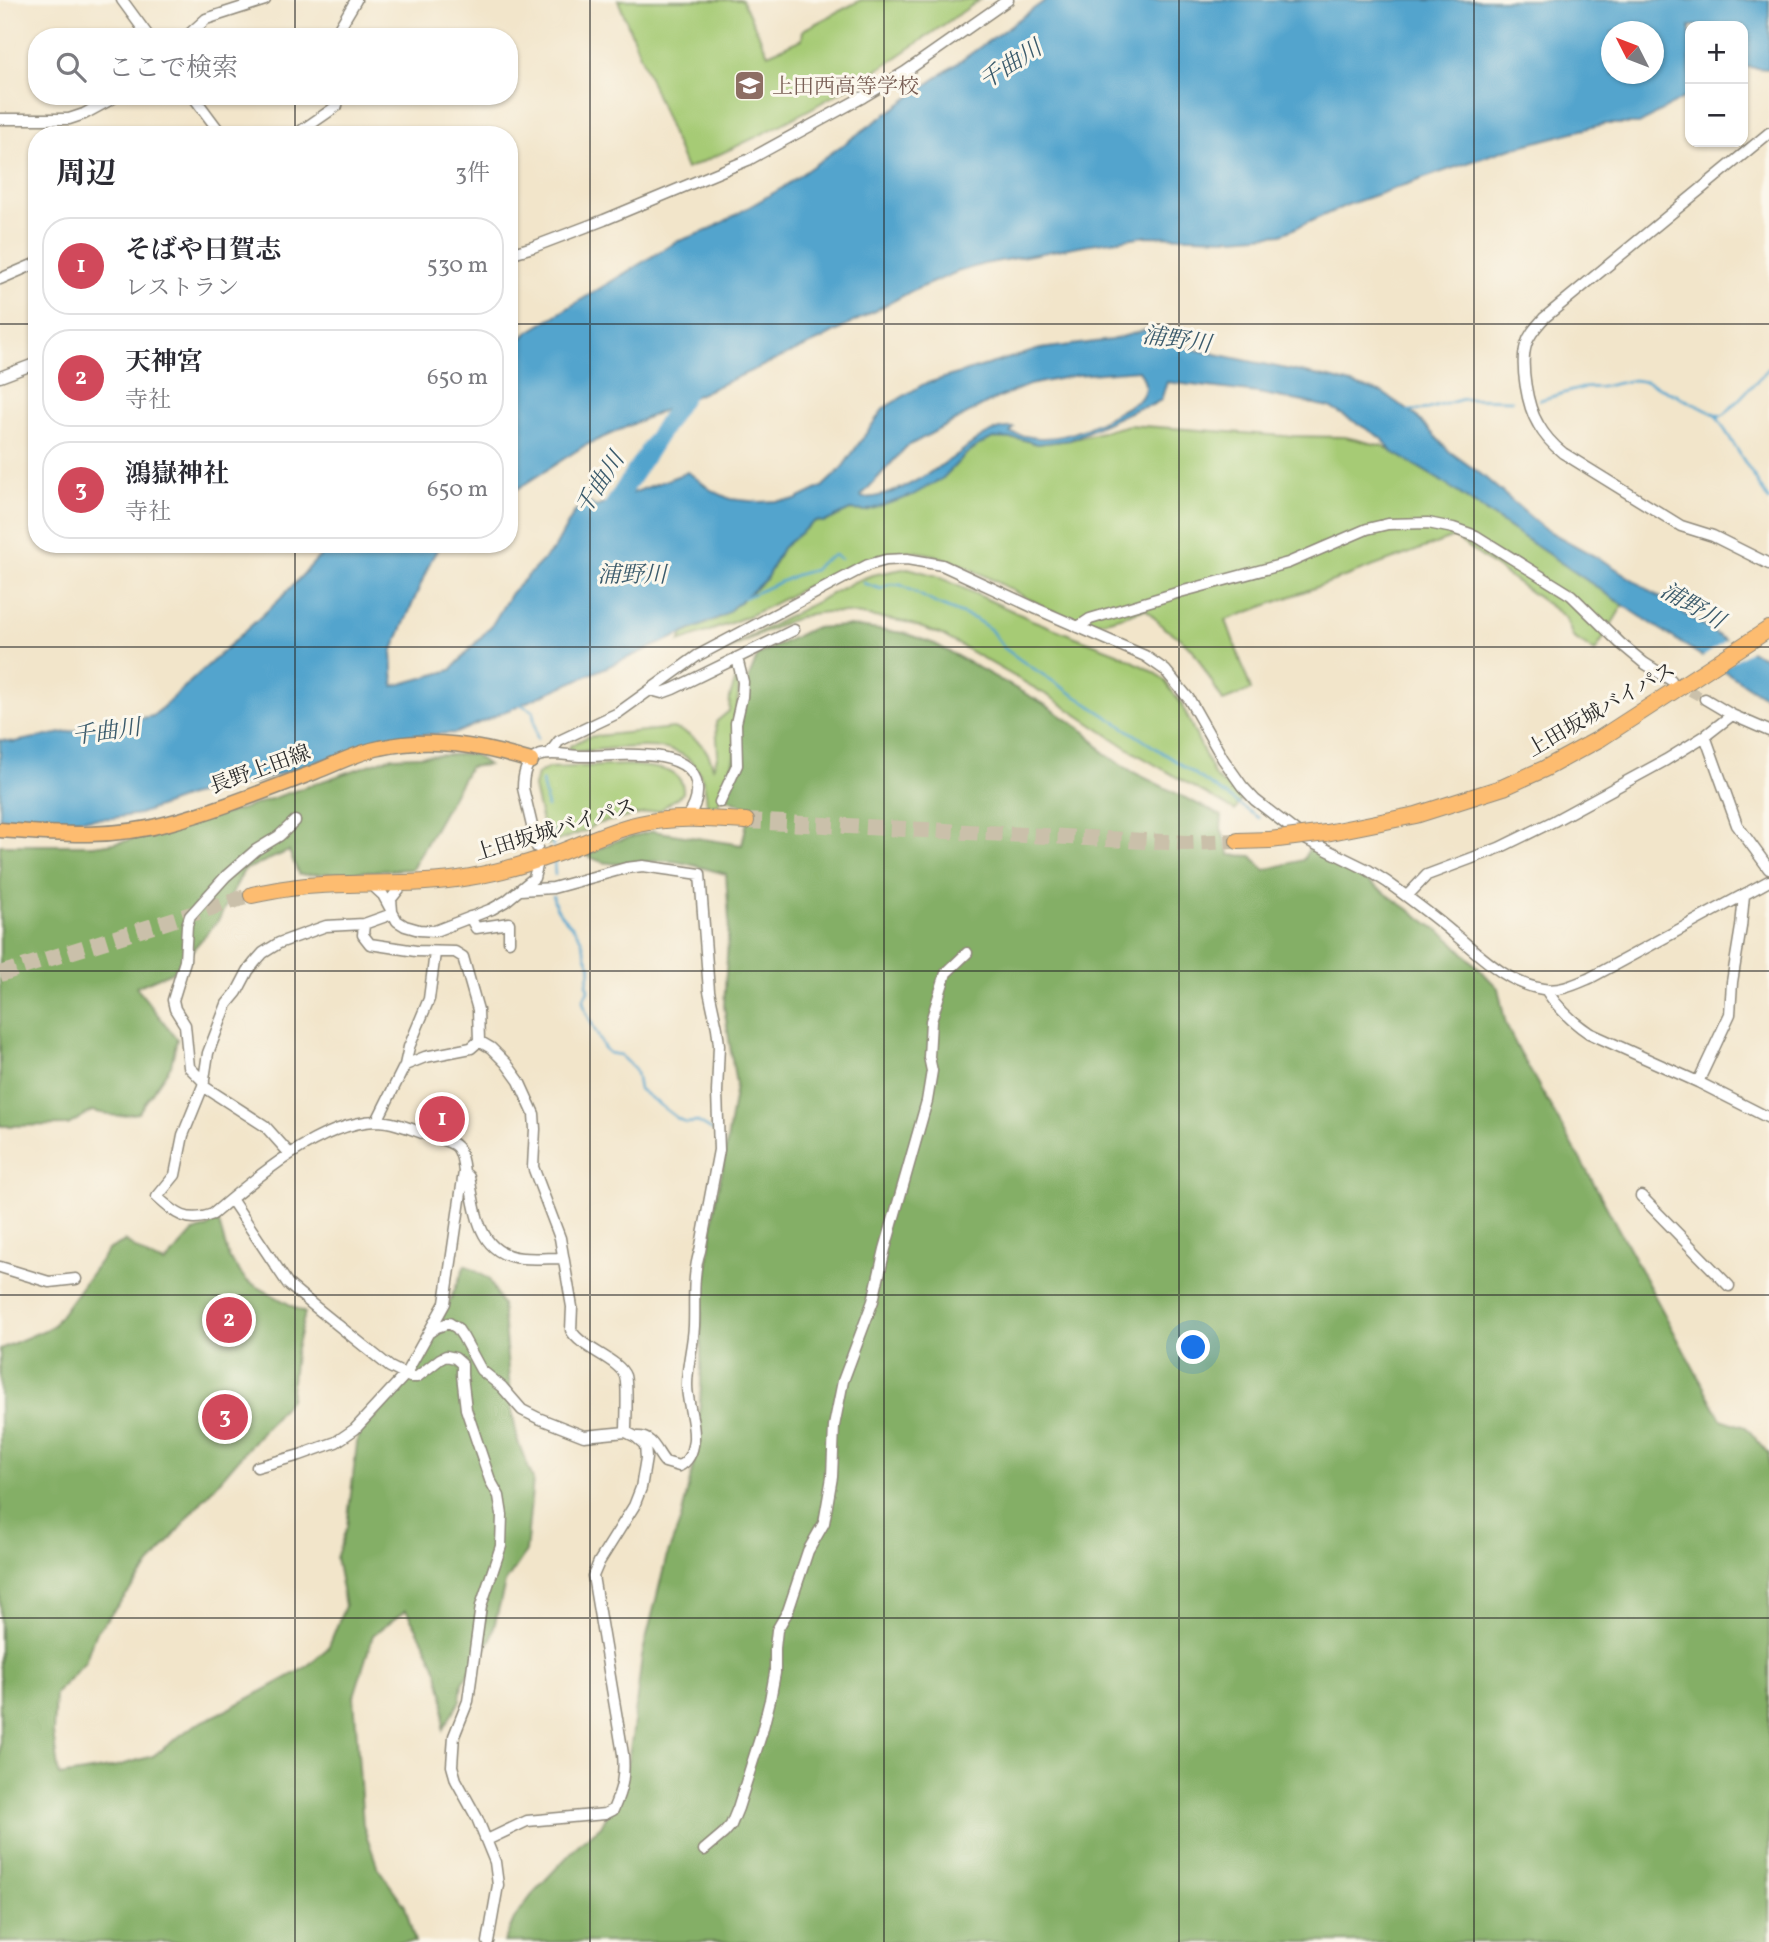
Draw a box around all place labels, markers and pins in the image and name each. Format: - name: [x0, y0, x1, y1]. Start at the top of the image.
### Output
- school or university icon: 上田西高等学校: [732, 69, 766, 103]
- place label: 上田西高等学校: [772, 73, 919, 102]
- pin: 1: [419, 1093, 465, 1145]
- pin: 2: [206, 1294, 252, 1346]
- pin: 3: [202, 1391, 248, 1443]

